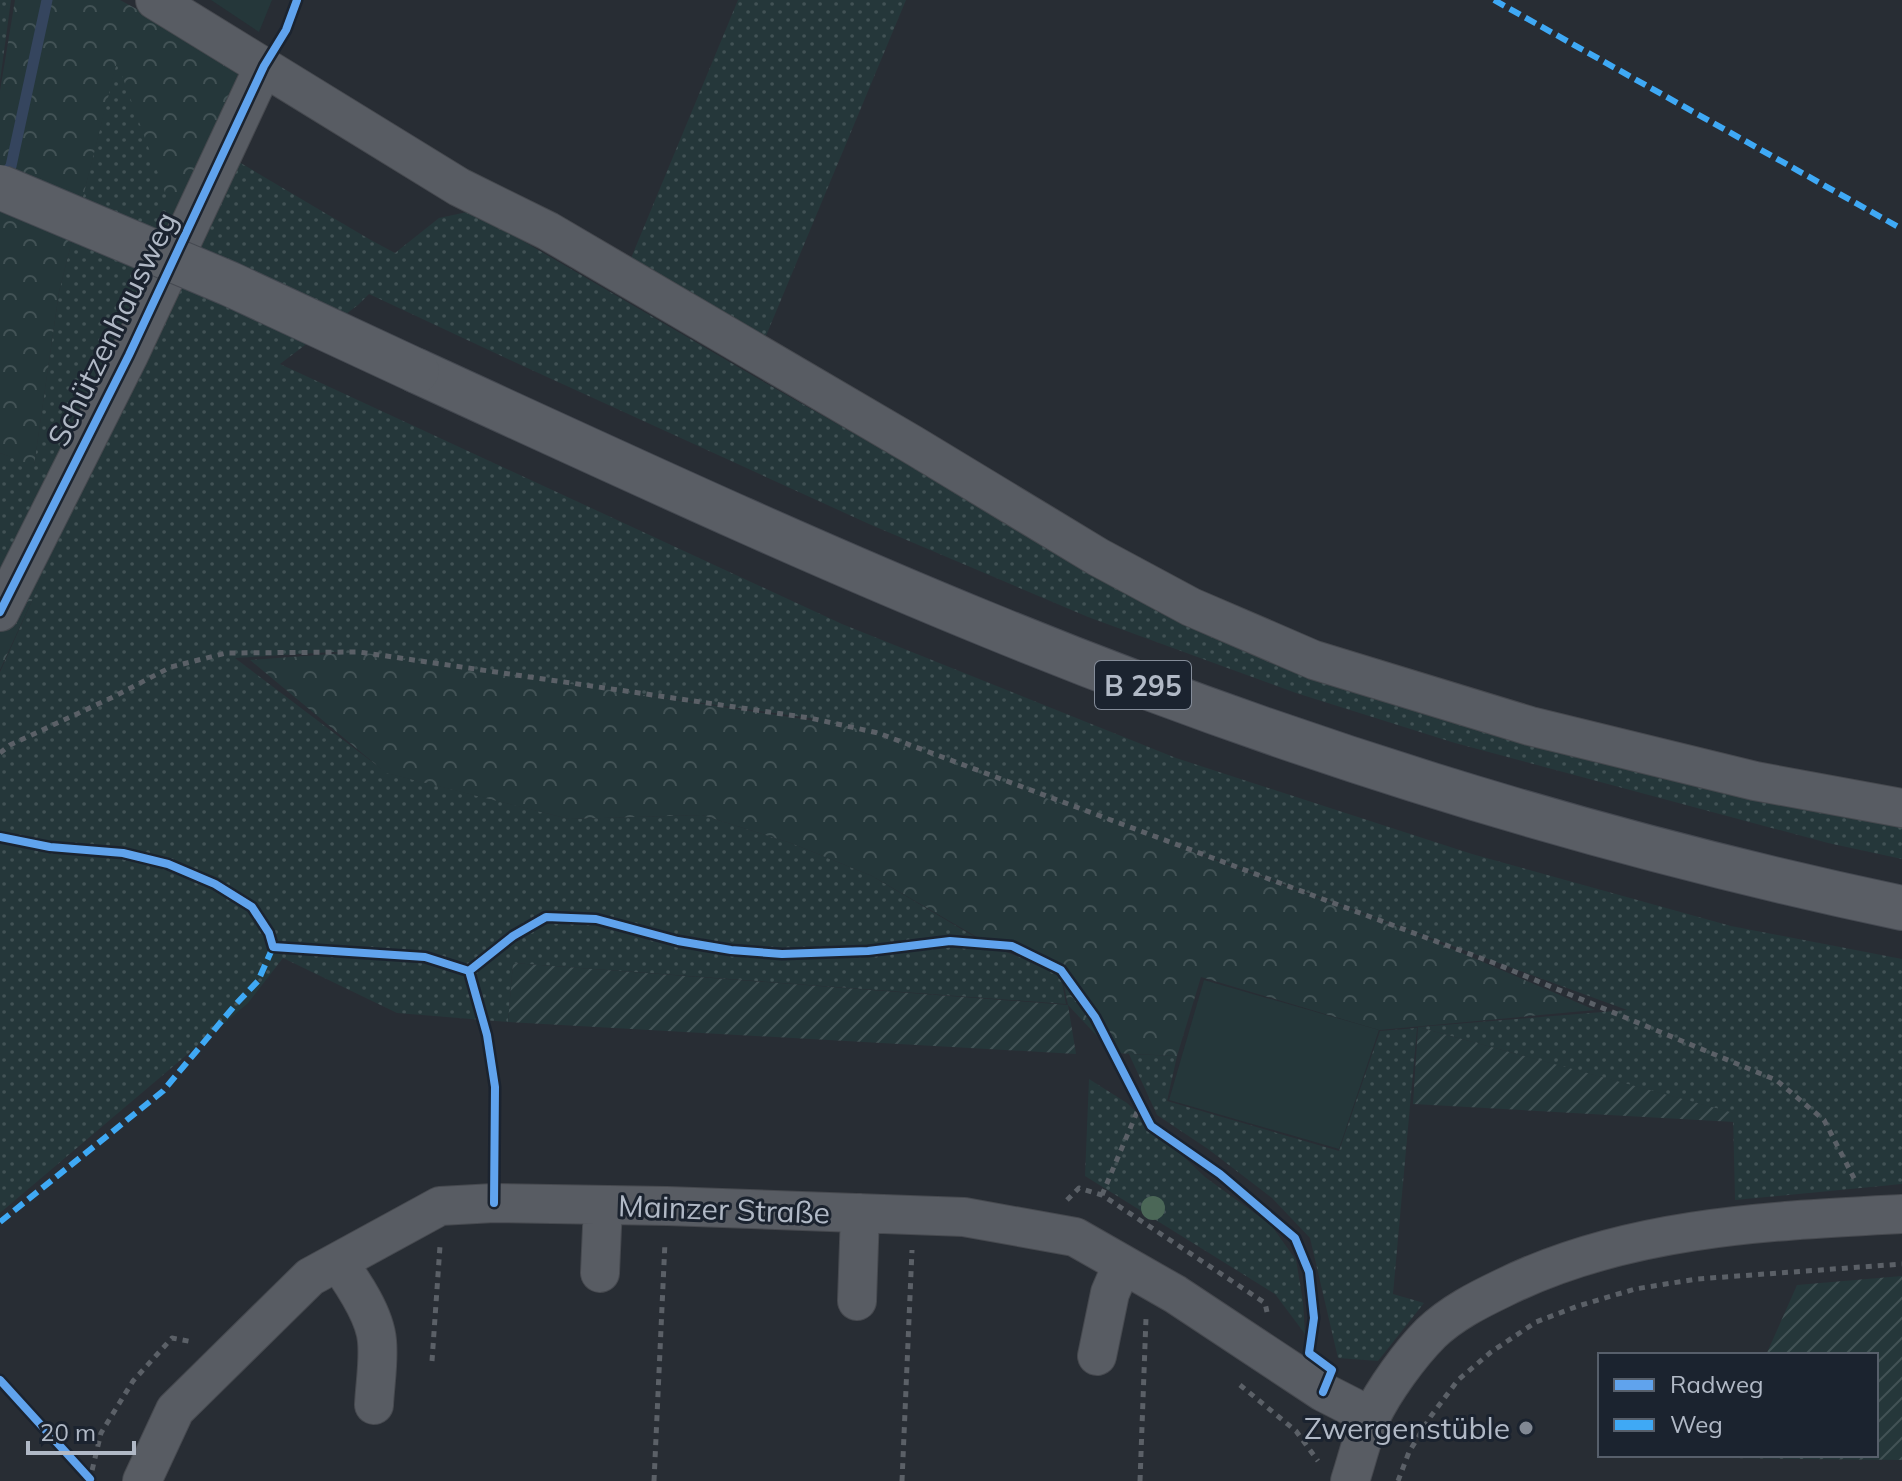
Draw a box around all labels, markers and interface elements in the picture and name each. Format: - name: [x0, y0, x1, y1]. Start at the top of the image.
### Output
- street label: Schützenhausweg: [39, 206, 185, 452]
- road number: B 295: [1095, 661, 1191, 709]
- street label: Mainzer Straße: [617, 1186, 831, 1232]
- legend: [1598, 1353, 1878, 1457]
- text: Radweg: [1670, 1369, 1764, 1399]
- scale bar: [28, 1405, 134, 1455]
- place label: Zwergenstüble: [1304, 1409, 1510, 1447]
- text: Weg: [1670, 1409, 1723, 1439]
- text: 20 m: [40, 1417, 96, 1447]
- marker: Zwergenstüble: [1517, 1419, 1535, 1437]

